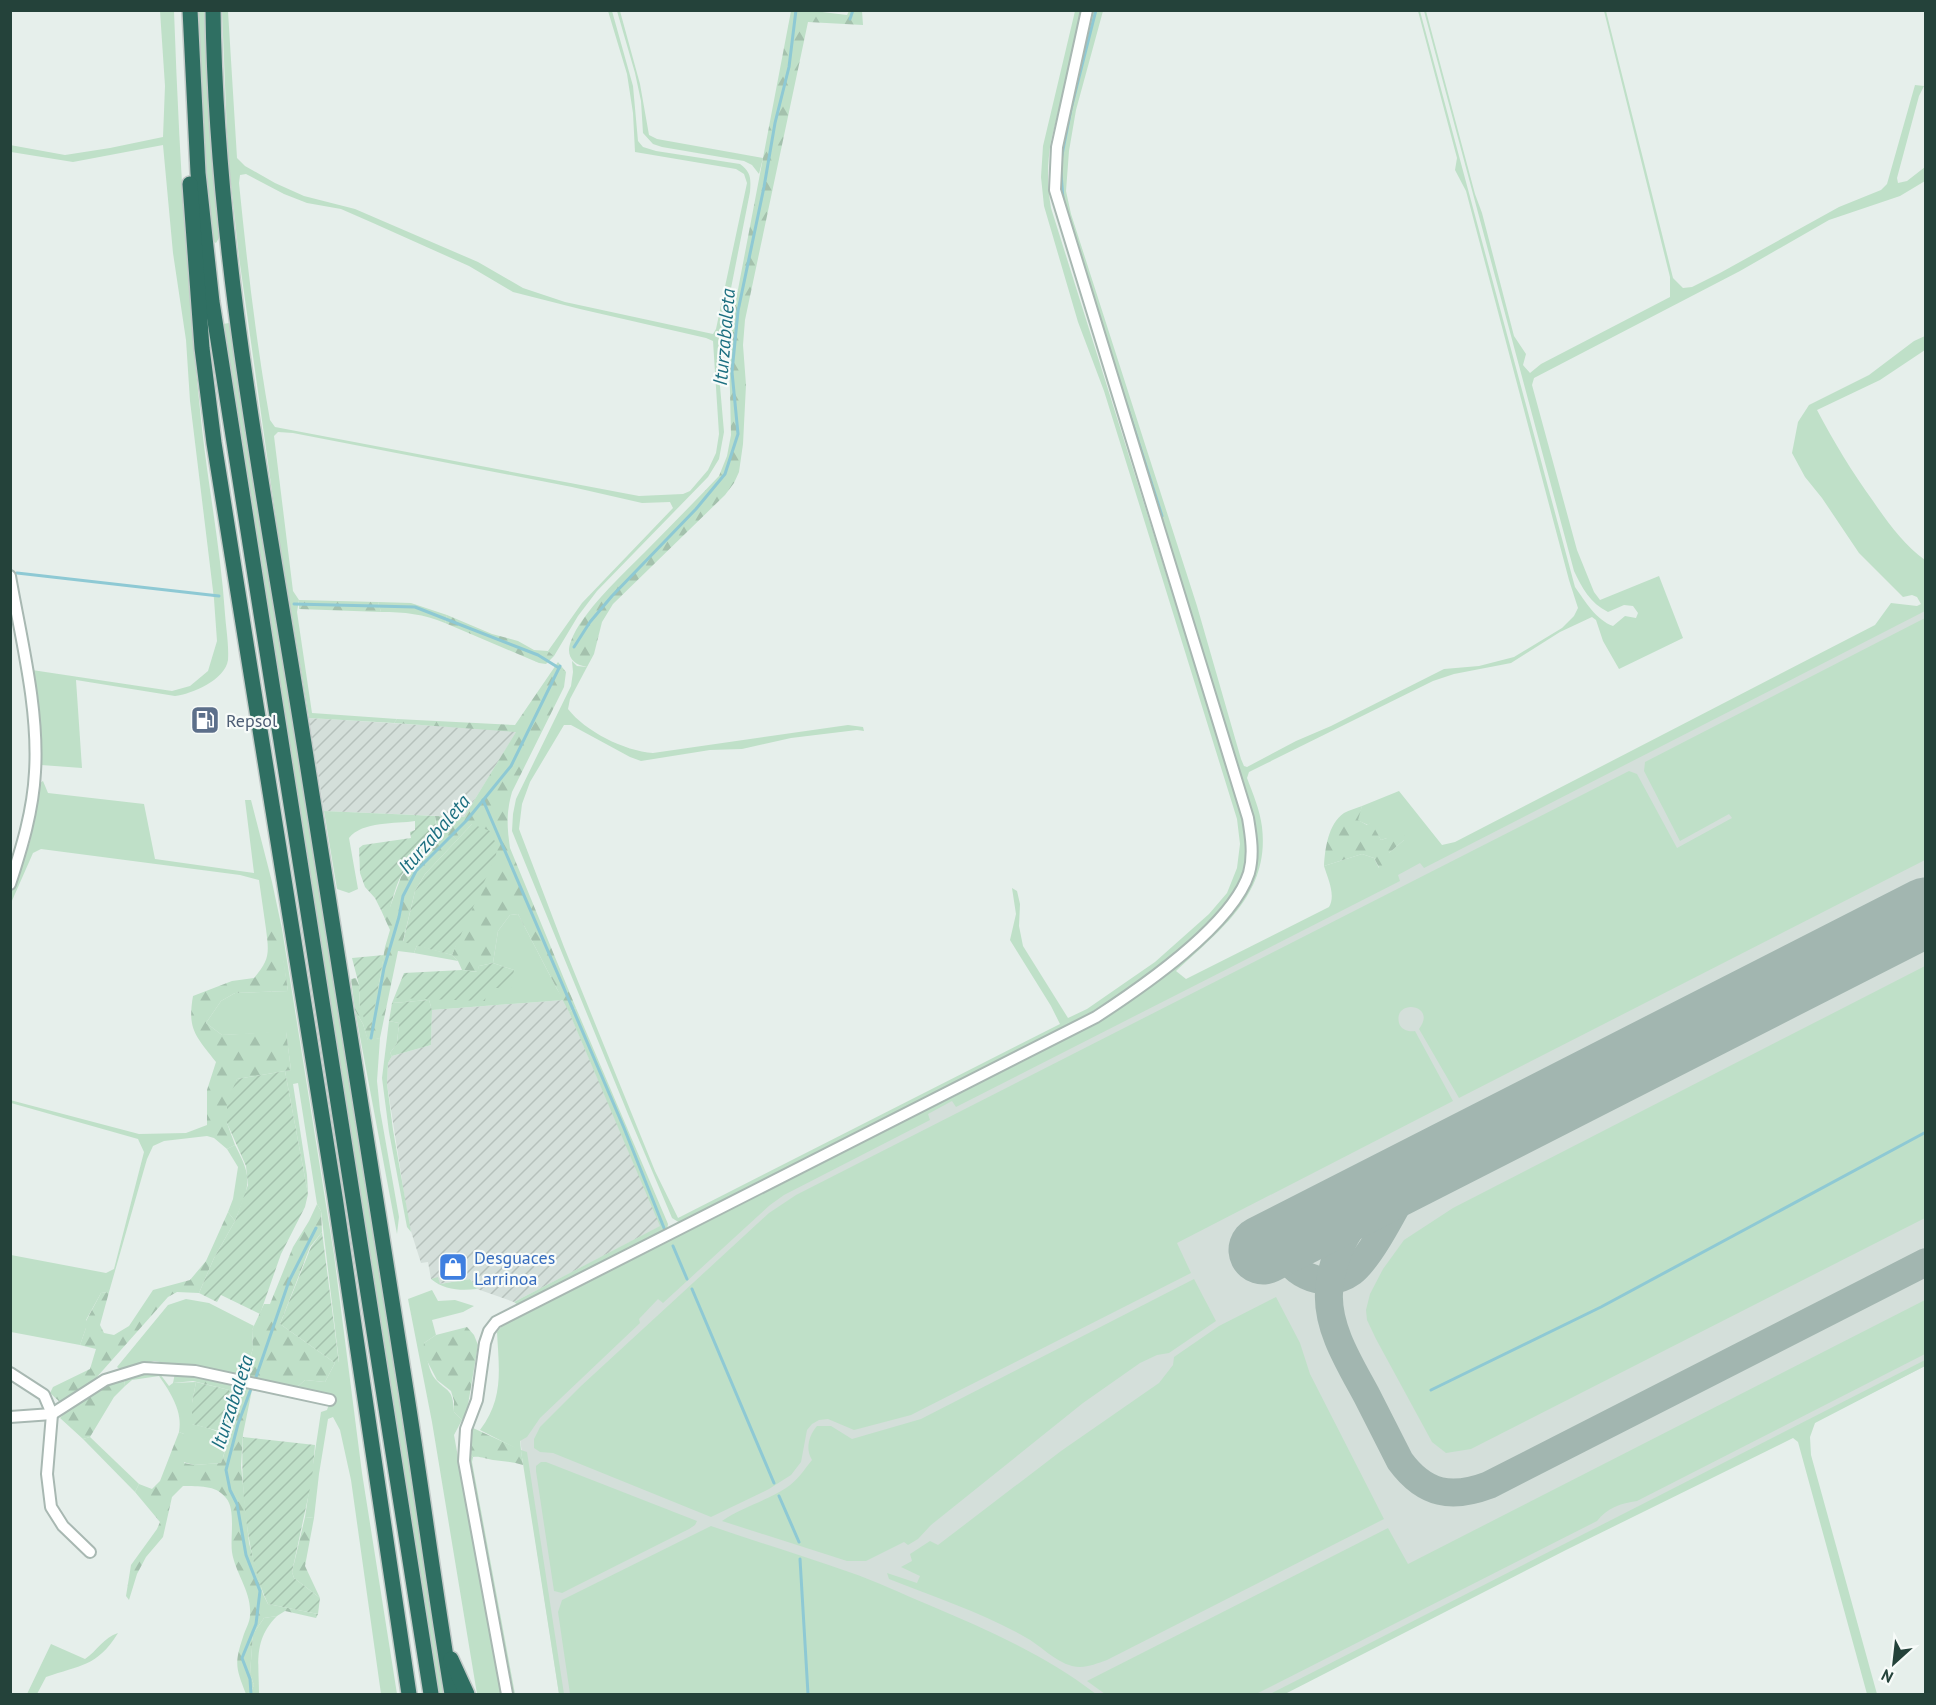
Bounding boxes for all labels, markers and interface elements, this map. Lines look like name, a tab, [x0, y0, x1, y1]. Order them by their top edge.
water label: Iturzabaleta	[707, 287, 741, 387]
fuel station icon: Repsol	[189, 704, 221, 736]
place label: Repsol	[226, 709, 278, 732]
water label: Iturzabaleta	[392, 789, 476, 879]
place label: Desguaces Larrinoa	[474, 1246, 555, 1290]
shop icon: Desguaces Larrinoa	[437, 1251, 469, 1283]
water label: Iturzabaleta	[205, 1351, 259, 1452]
north arrow	[1864, 1633, 1924, 1693]
text: N	[1878, 1665, 1896, 1688]

